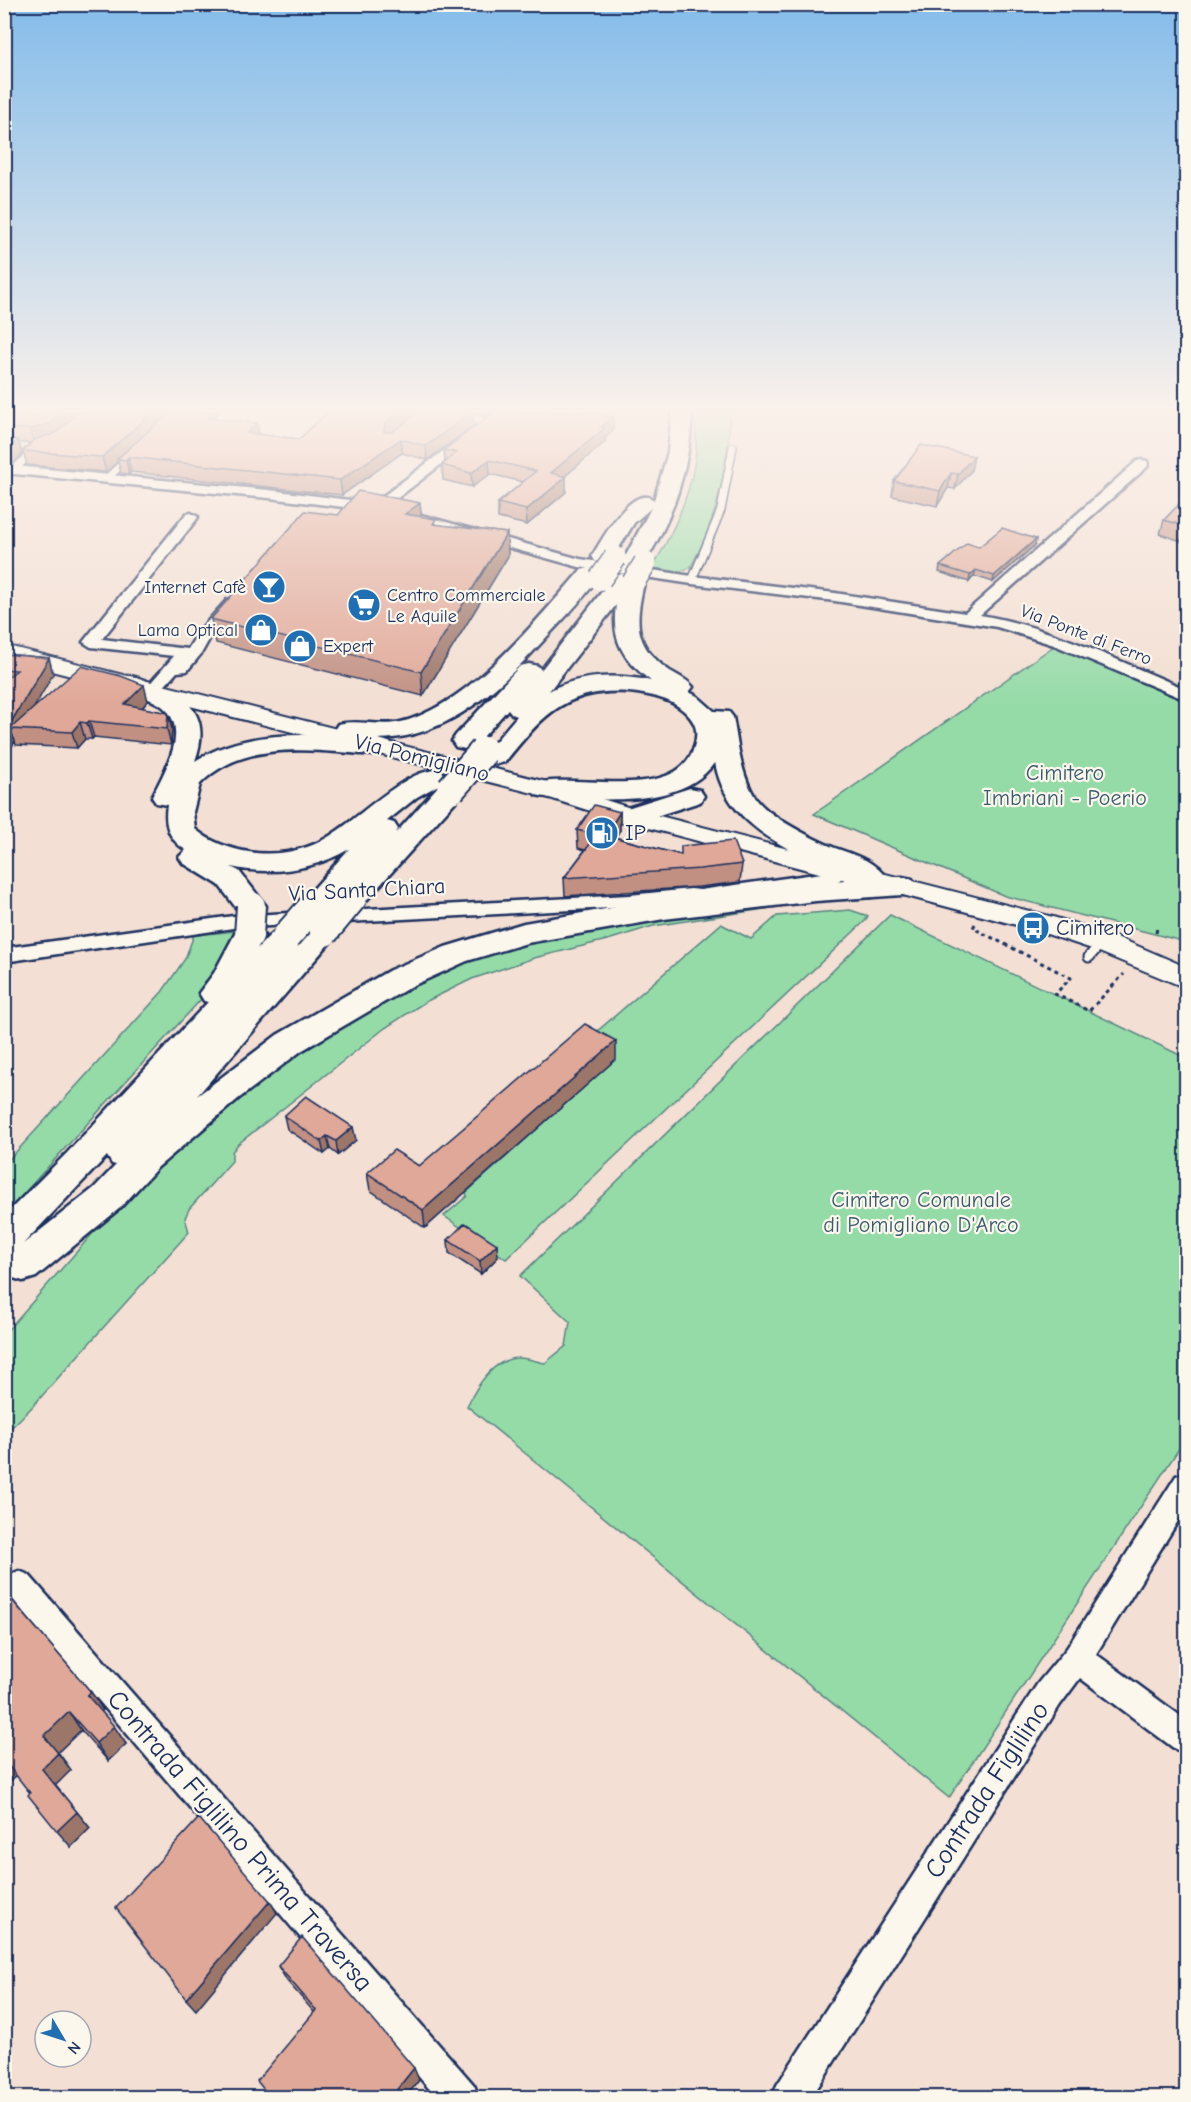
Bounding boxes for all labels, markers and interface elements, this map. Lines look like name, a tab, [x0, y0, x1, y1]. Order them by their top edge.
bar icon: Internet Cafè	[251, 569, 287, 605]
place label: Internet Cafè	[144, 577, 246, 598]
place label: Centro Commerciale Le Aquile	[387, 585, 546, 627]
supermarket icon: Centro Commerciale Le Aquile	[346, 587, 382, 623]
street label: Via Ponte di Ferro	[1017, 600, 1155, 670]
shop icon: Lama Optical	[243, 612, 279, 648]
place label: Lama Optical	[138, 620, 238, 641]
shop icon: Expert	[282, 628, 318, 664]
place label: Expert	[323, 636, 374, 657]
street label: Via Pomigliano	[352, 729, 492, 787]
park label: Cimitero Imbriani - Poerio	[983, 760, 1147, 811]
fuel station icon: IP	[584, 815, 620, 851]
place label: IP	[625, 820, 646, 846]
street label: Via Santa Chiara	[288, 873, 446, 907]
bus stop icon: Cimitero	[1015, 910, 1051, 946]
place label: Cimitero	[1056, 915, 1134, 941]
park label: Cimitero Comunale di Pomigliano D'Arco	[823, 1187, 1019, 1238]
street label: Contrada Figlilino Prima Traversa	[101, 1684, 379, 1998]
street label: Contrada Figlilino	[918, 1696, 1056, 1884]
north arrow	[33, 2009, 93, 2069]
text: N	[64, 2038, 84, 2058]

